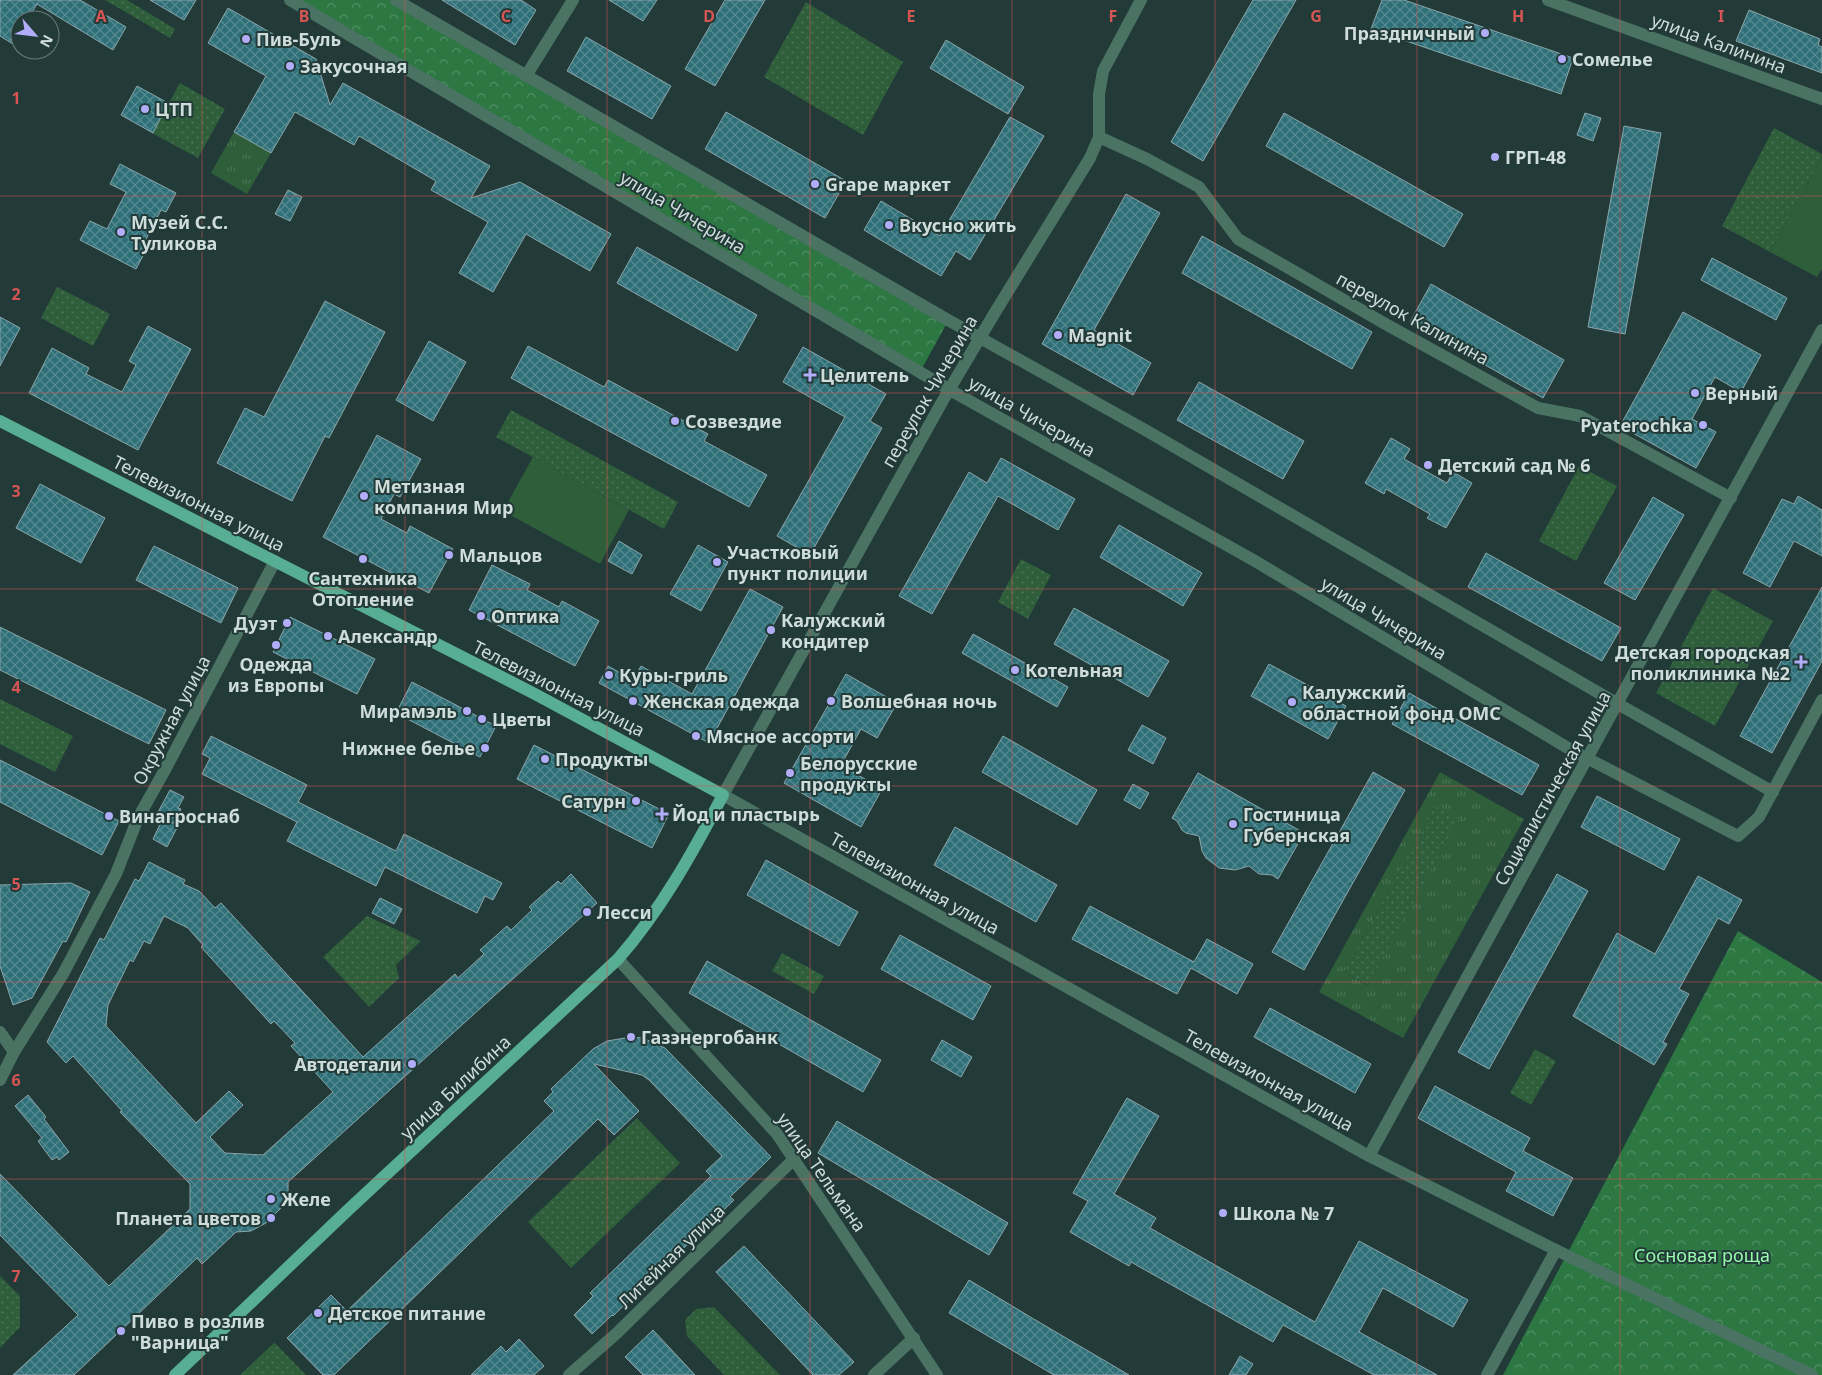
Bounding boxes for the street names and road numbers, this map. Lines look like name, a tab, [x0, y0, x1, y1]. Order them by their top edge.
street label: улица Калинина	[1648, 7, 1790, 79]
street label: улица Чичерина	[616, 165, 750, 259]
street label: переулок Калинина	[1332, 266, 1494, 370]
street label: переулок Чичерина	[876, 311, 982, 471]
street label: улица Чичерина	[964, 370, 1100, 462]
street label: Телевизионная улица	[109, 449, 289, 557]
street label: улица Чичерина	[1317, 571, 1451, 665]
street label: Телевизионная улица	[469, 634, 649, 742]
street label: Окружная улица	[127, 651, 215, 789]
street label: Социалистическая улица	[1488, 686, 1616, 890]
street label: Телевизионная улица	[826, 826, 1004, 940]
street label: Телевизионная улица	[1180, 1023, 1358, 1137]
street label: улица Билибина	[395, 1030, 515, 1144]
street label: улица Тельмана	[772, 1108, 872, 1236]
street label: Литейная улица	[612, 1199, 730, 1313]

